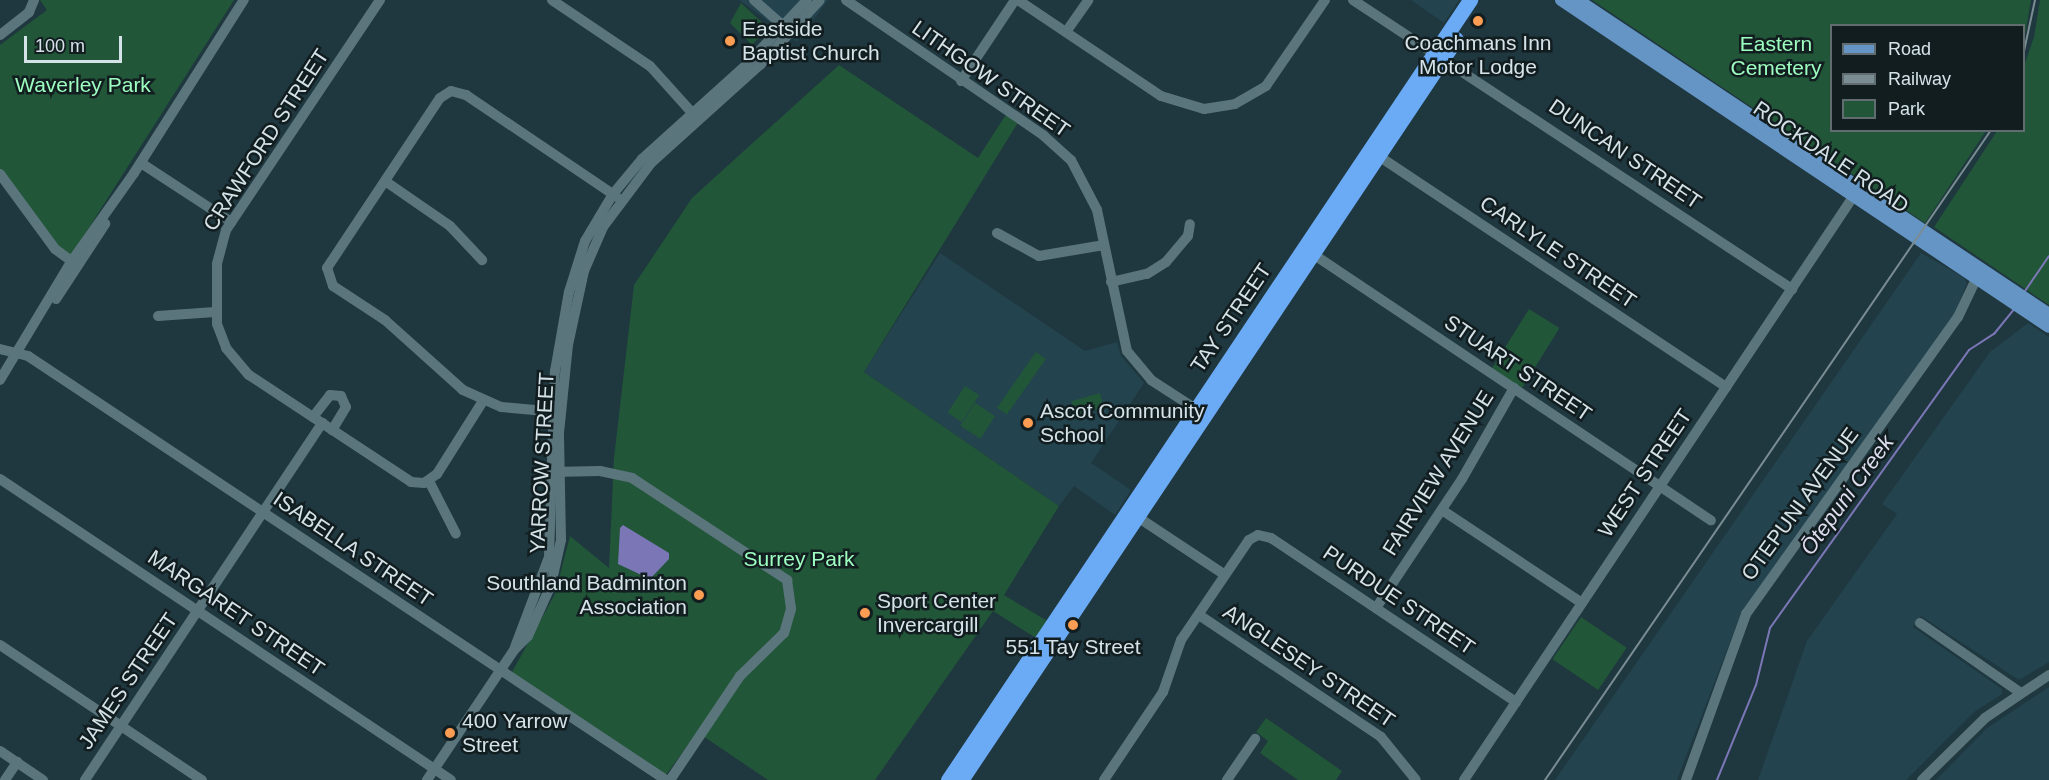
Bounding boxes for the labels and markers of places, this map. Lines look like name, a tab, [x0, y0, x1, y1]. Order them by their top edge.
marker: Coachmans Inn Motor Lodge	[1471, 14, 1485, 28]
place label: Eastside Baptist Church	[742, 16, 880, 66]
place label: Coachmans Inn Motor Lodge	[1404, 30, 1552, 80]
marker: Eastside Baptist Church	[723, 34, 737, 48]
place label: Ascot Community School	[1040, 398, 1205, 448]
marker: Ascot Community School	[1021, 416, 1035, 430]
place label: Southland Badminton Association	[486, 570, 687, 620]
marker: Southland Badminton Association	[692, 588, 706, 602]
place label: Sport Center Invercargill	[877, 588, 996, 638]
marker: Sport Center Invercargill	[858, 606, 872, 620]
marker: 551 Tay Street	[1066, 618, 1080, 632]
place label: 551 Tay Street	[1005, 634, 1141, 660]
place label: 400 Yarrow Street	[462, 708, 568, 758]
marker: 400 Yarrow Street	[443, 726, 457, 740]

